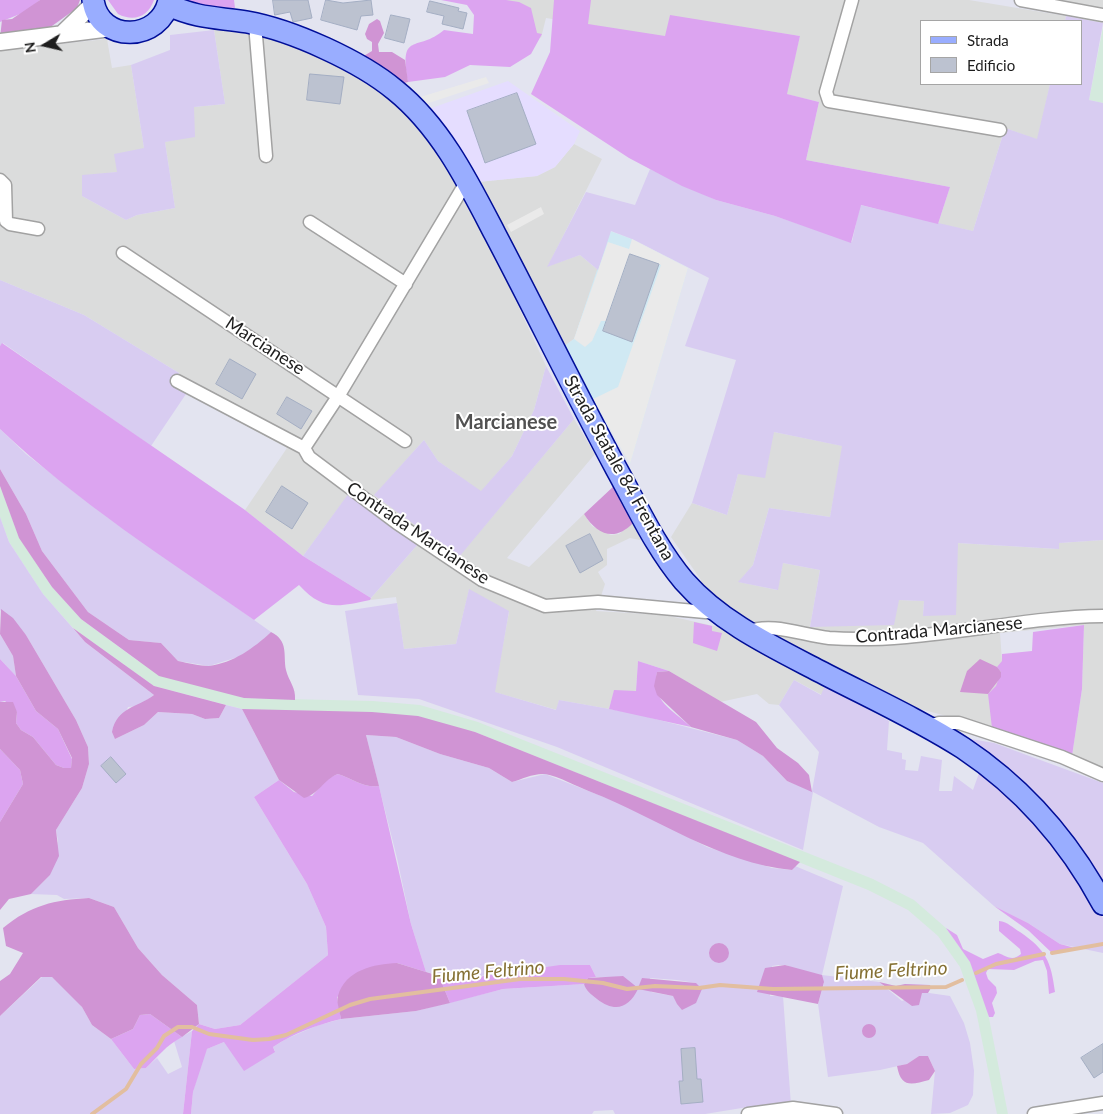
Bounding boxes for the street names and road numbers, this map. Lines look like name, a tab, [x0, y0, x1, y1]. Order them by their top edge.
street label: Marcianese	[221, 312, 309, 380]
street label: Strada Statale 84 Frentana	[559, 372, 679, 564]
street label: Contrada Marcianese	[342, 477, 494, 589]
street label: Contrada Marcianese	[855, 612, 1023, 648]

